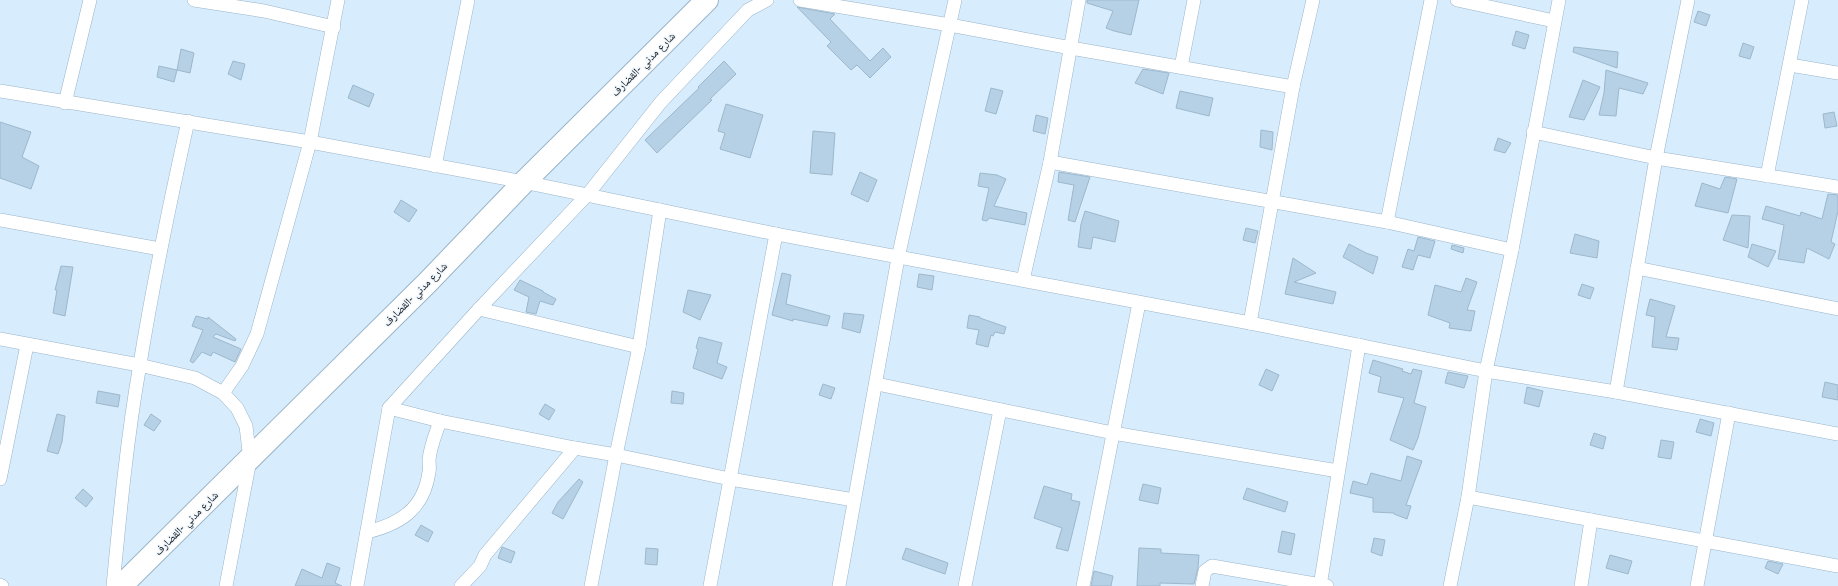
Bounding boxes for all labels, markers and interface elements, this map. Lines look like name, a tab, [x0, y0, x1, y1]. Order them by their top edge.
street label: شارع مدني -القضارف	[607, 28, 679, 100]
street label: شارع مدني -القضارف	[379, 258, 451, 330]
street label: شارع مدني -القضارف	[150, 487, 222, 559]

